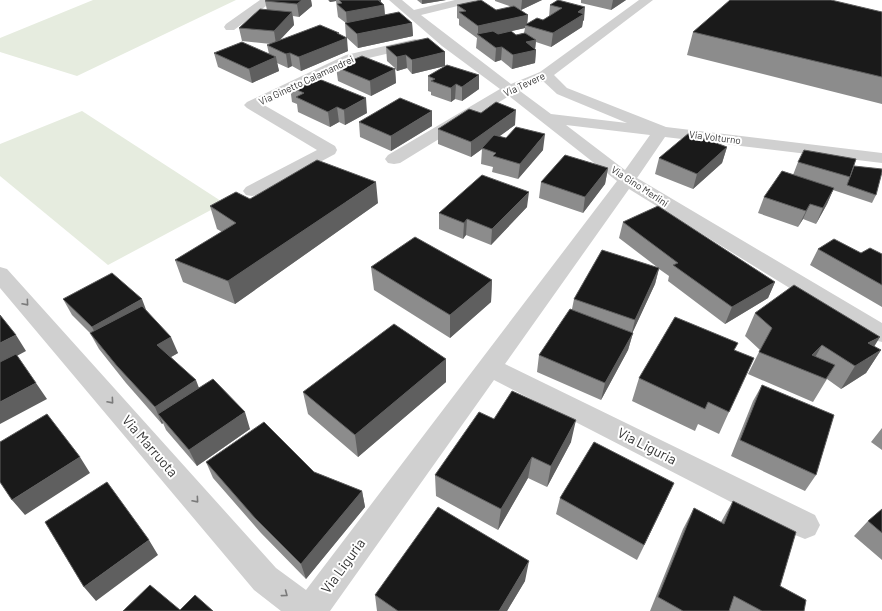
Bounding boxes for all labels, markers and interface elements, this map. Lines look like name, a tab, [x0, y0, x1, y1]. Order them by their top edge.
street label: Via Ginetto Calamandrei	[257, 53, 355, 107]
street label: Via Tevere	[501, 69, 547, 99]
street label: Via Volturno	[688, 128, 742, 146]
street label: Via Gino Merlini	[609, 163, 671, 209]
one-way arrow	[21, 299, 28, 306]
one-way arrow	[106, 397, 113, 404]
street label: Via Marruota	[119, 411, 182, 480]
street label: Via Liguria	[615, 423, 680, 468]
one-way arrow	[191, 495, 198, 502]
street label: Via Liguria	[317, 535, 368, 597]
one-way arrow	[280, 589, 287, 596]

